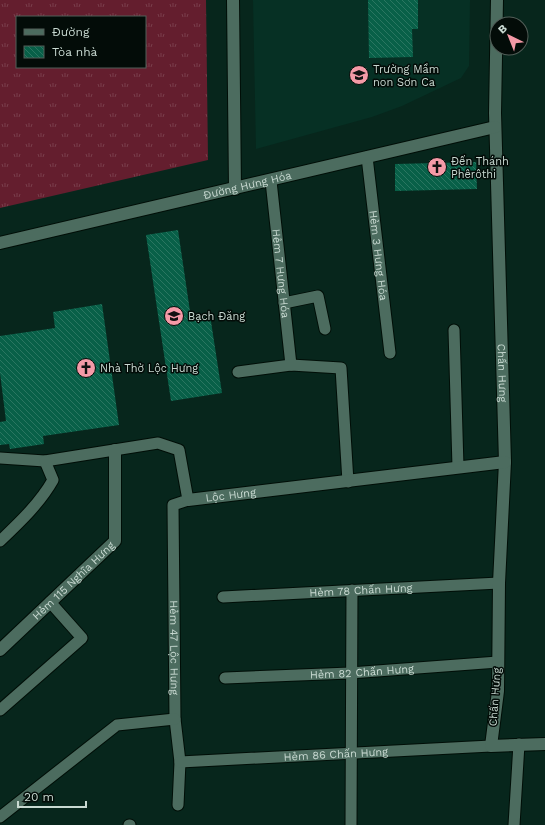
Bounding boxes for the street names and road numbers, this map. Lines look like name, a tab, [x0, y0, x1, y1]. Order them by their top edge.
street label: Đường Hưng Hóa	[202, 168, 293, 202]
street label: Hẻm 3 Hưng Hóa	[367, 209, 390, 301]
street label: Hẻm 7 Hưng Hóa	[270, 228, 292, 319]
street label: Chấn Hưng	[495, 343, 510, 403]
street label: Lộc Hưng	[205, 485, 257, 504]
street label: Hẻm 115 Nghĩa Hưng	[30, 539, 117, 622]
street label: Hẻm 78 Chấn Hưng	[309, 581, 413, 599]
street label: Hẻm 47 Lộc Hưng	[167, 600, 181, 695]
street label: Hẻm 82 Chấn Hưng	[310, 662, 414, 681]
street label: Chấn Hưng	[486, 667, 504, 727]
street label: Hẻm 86 Chấn Hưng	[283, 745, 388, 763]

